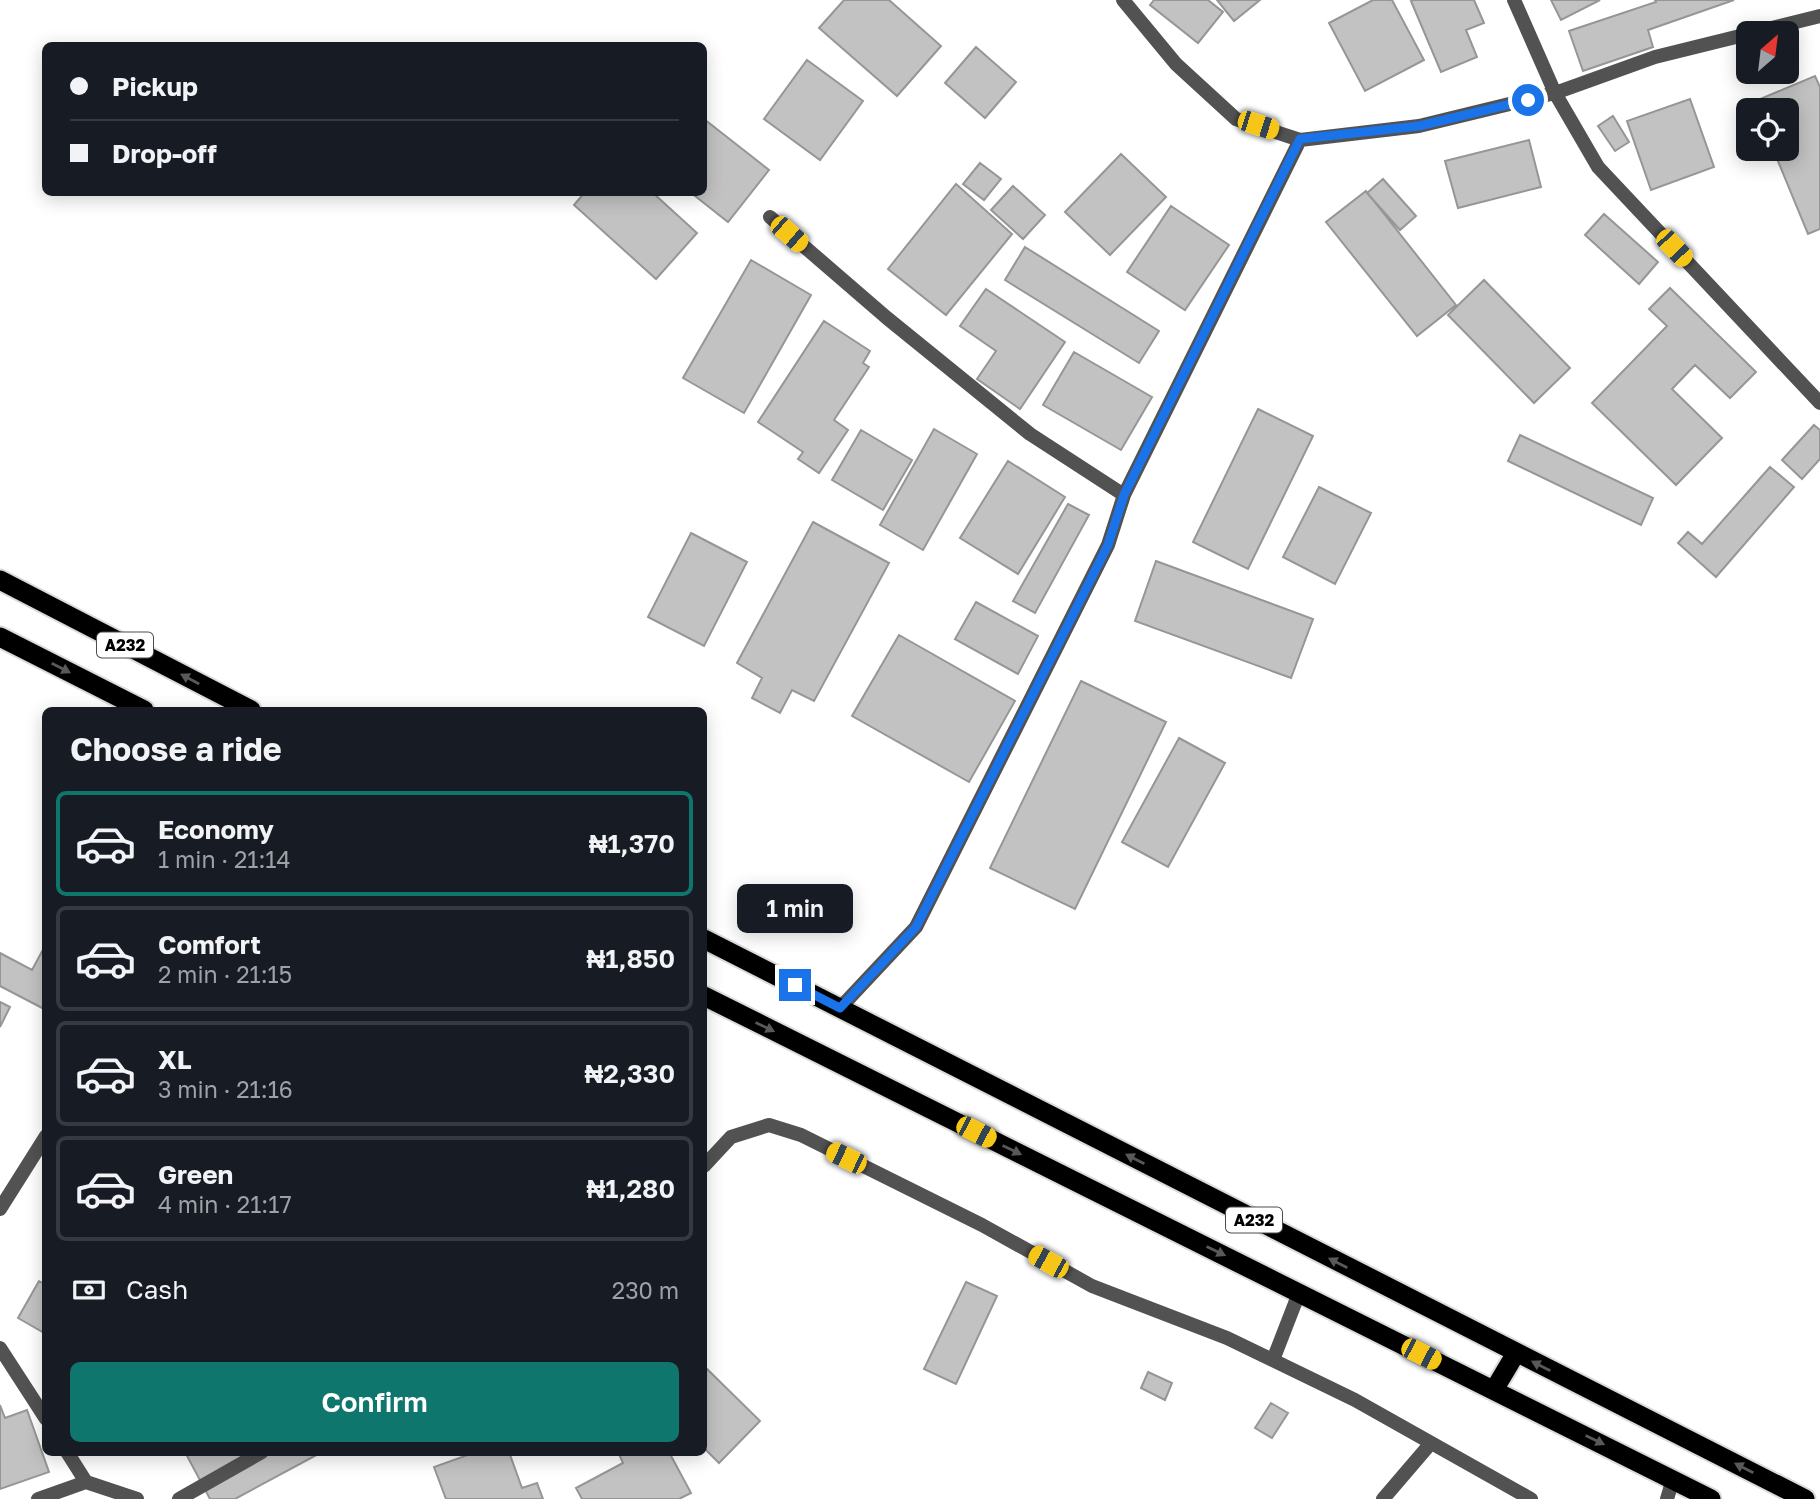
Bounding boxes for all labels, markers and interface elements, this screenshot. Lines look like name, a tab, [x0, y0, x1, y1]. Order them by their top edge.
north arrow	[1736, 21, 1799, 84]
map controls	[1736, 21, 1799, 161]
text: Pickup	[112, 71, 198, 102]
route start	[1512, 84, 1544, 116]
button: locate	[1736, 98, 1799, 161]
car	[1235, 109, 1282, 141]
text: Drop-off	[112, 138, 217, 169]
car	[767, 212, 812, 256]
car	[1652, 225, 1697, 271]
road number: A232	[97, 632, 153, 658]
one-way arrow	[51, 662, 71, 673]
one-way arrow	[180, 673, 200, 685]
text: Choose a ride	[70, 730, 282, 768]
icon: car	[74, 812, 137, 875]
text: Economy	[158, 814, 274, 845]
text: ₦1,370	[589, 828, 675, 859]
text: 1 min · 21:14	[158, 845, 291, 873]
callout: 1 min	[737, 884, 853, 932]
text: 1 min	[766, 894, 824, 922]
icon: car	[74, 927, 137, 990]
text: Comfort	[158, 929, 261, 960]
text: ₦1,850	[587, 943, 675, 974]
text: 2 min · 21:15	[158, 960, 292, 988]
route end	[779, 969, 811, 1001]
one-way arrow	[755, 1021, 775, 1032]
icon: car	[74, 1042, 137, 1105]
text: XL	[158, 1044, 192, 1075]
text: ₦2,330	[585, 1058, 675, 1089]
text: 3 min · 21:16	[158, 1075, 293, 1103]
car	[953, 1113, 1000, 1151]
car	[823, 1139, 870, 1177]
one-way arrow	[1002, 1144, 1022, 1155]
one-way arrow	[1125, 1154, 1145, 1165]
icon: car	[74, 1157, 137, 1220]
text: Green	[158, 1159, 233, 1190]
text: ₦1,280	[587, 1173, 675, 1204]
text: 4 min · 21:17	[158, 1190, 292, 1218]
road number: A232	[1226, 1208, 1282, 1232]
car	[1025, 1243, 1072, 1281]
one-way arrow	[1206, 1246, 1226, 1257]
one-way arrow	[1328, 1257, 1348, 1268]
icon: cash	[70, 1271, 108, 1309]
text: Cash	[126, 1274, 188, 1305]
text: 230 m	[612, 1276, 679, 1304]
car	[1398, 1335, 1445, 1373]
one-way arrow	[1531, 1360, 1551, 1371]
button: Confirm	[70, 1362, 679, 1442]
one-way arrow	[1585, 1435, 1605, 1446]
one-way arrow	[1734, 1463, 1754, 1474]

